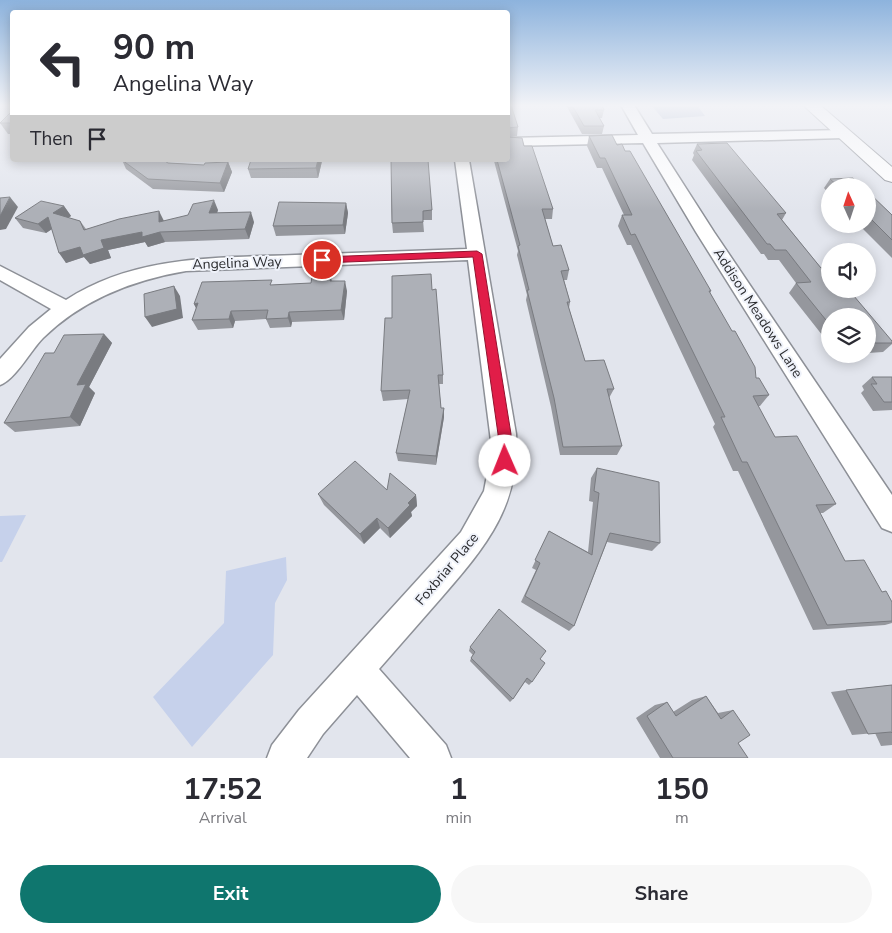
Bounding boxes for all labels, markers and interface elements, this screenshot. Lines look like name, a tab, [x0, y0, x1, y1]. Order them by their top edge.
text: 90 m	[113, 24, 195, 71]
icon: left	[30, 30, 95, 95]
text: Angelina Way	[113, 69, 253, 99]
icon: arrive	[83, 125, 111, 153]
text: Then	[30, 126, 73, 152]
north arrow	[821, 178, 876, 232]
map controls	[821, 178, 876, 363]
pin	[301, 239, 343, 281]
button: sound	[821, 243, 876, 298]
street label: Addison Meadows Lane	[709, 245, 807, 381]
icon: arrive	[308, 246, 336, 274]
street label: Angelina Way	[192, 252, 283, 274]
button: layers	[821, 308, 876, 363]
position arrow	[478, 434, 530, 486]
street label: Foxbriar Place	[411, 529, 483, 609]
text: 17:52	[183, 769, 262, 810]
text: 1	[450, 769, 468, 810]
text: 150	[655, 769, 709, 810]
text: Arrival	[199, 807, 247, 829]
text: min	[445, 807, 472, 829]
text: m	[675, 807, 689, 829]
button: Exit	[20, 865, 441, 923]
button: Share	[451, 865, 872, 923]

